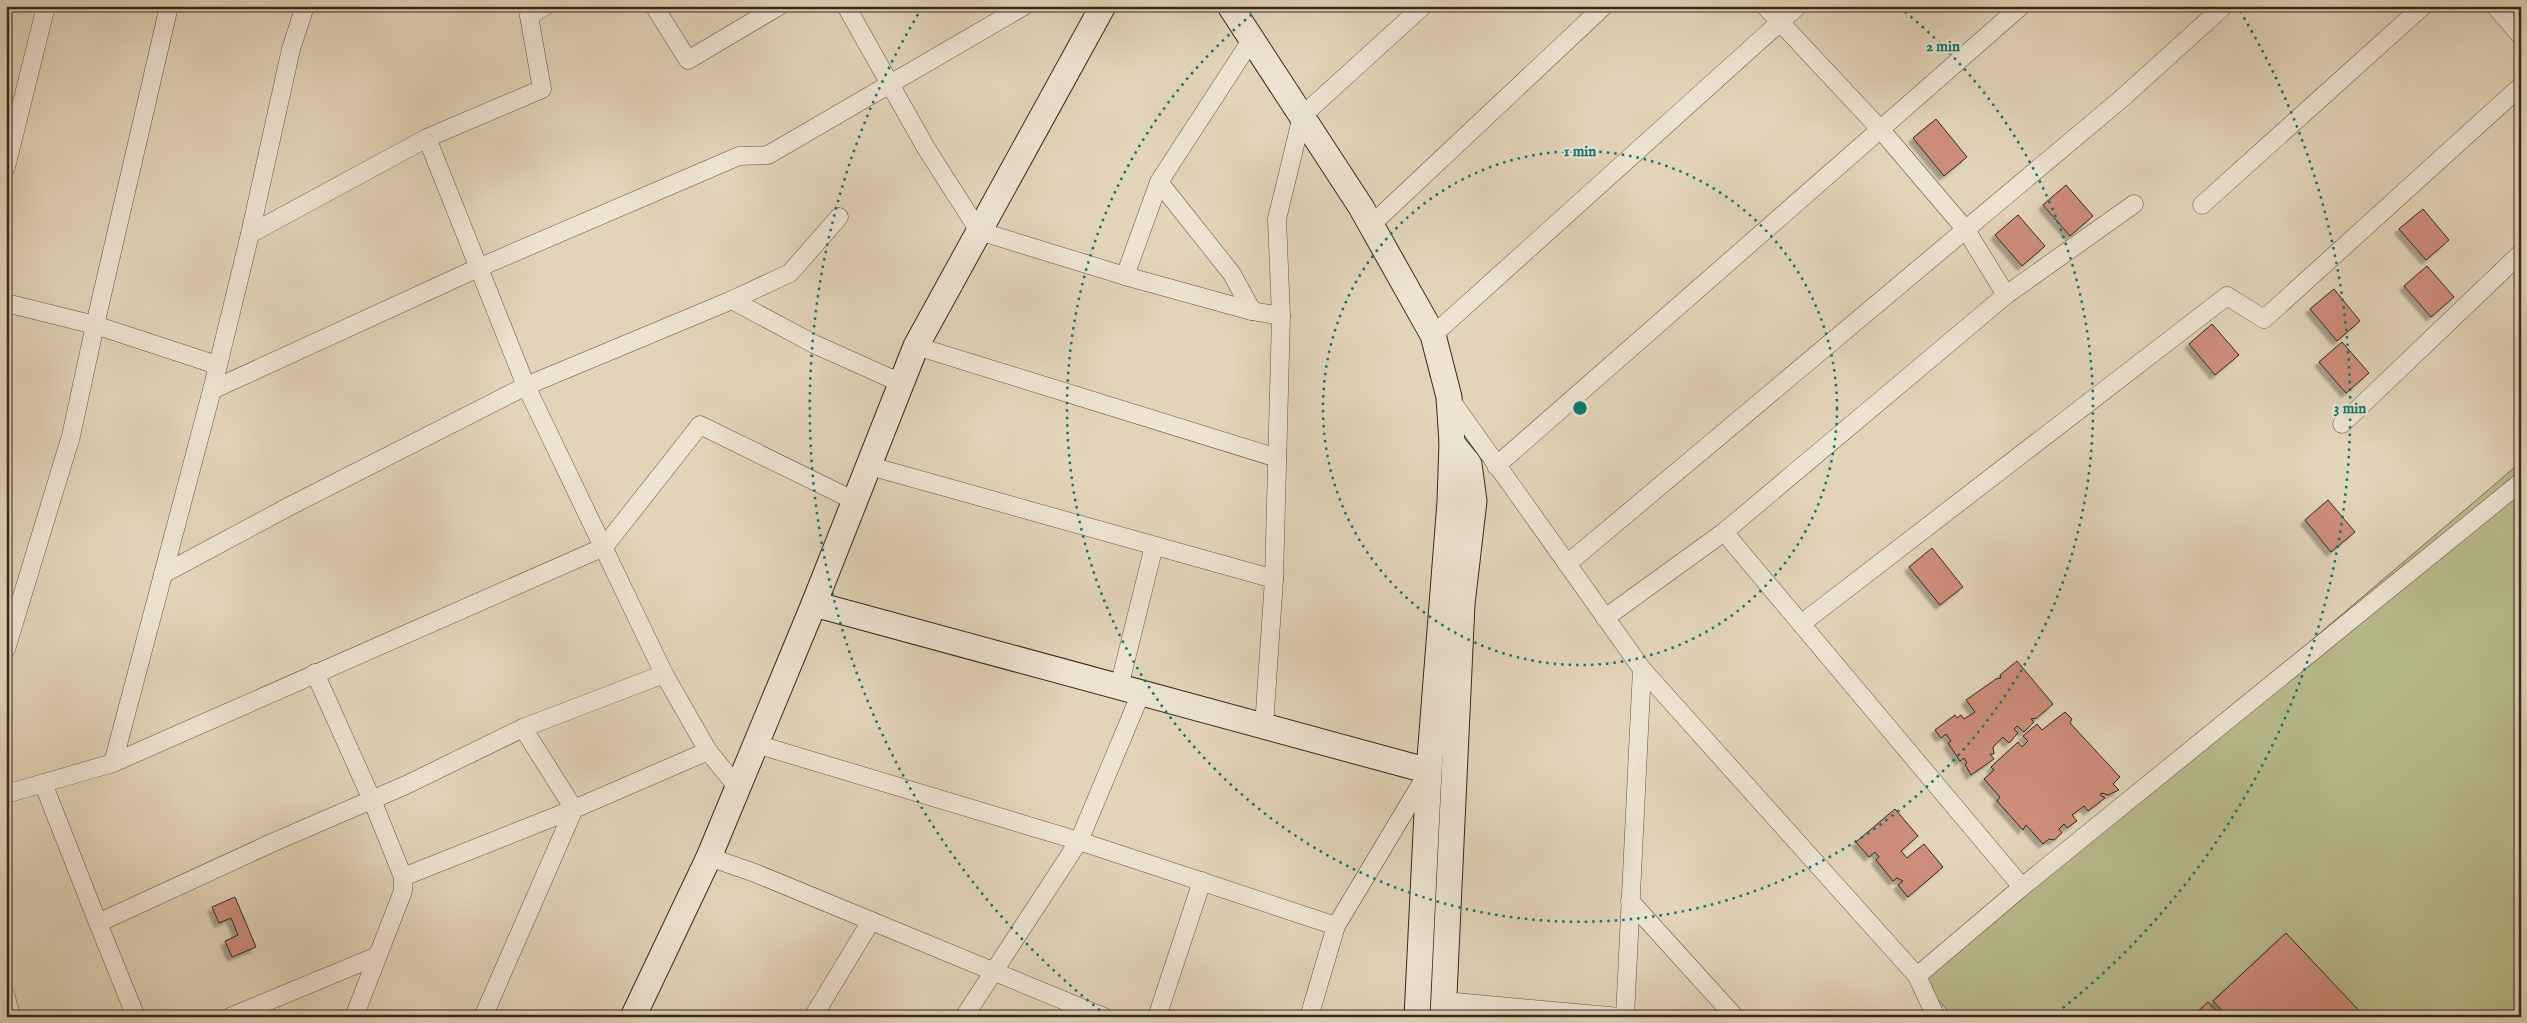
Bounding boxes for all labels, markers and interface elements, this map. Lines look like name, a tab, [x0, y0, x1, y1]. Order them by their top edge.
text: 2 min	[1926, 37, 1960, 56]
text: 1 min	[1564, 142, 1596, 161]
centre of rings	[1571, 399, 1589, 417]
text: 3 min	[2334, 399, 2366, 418]

